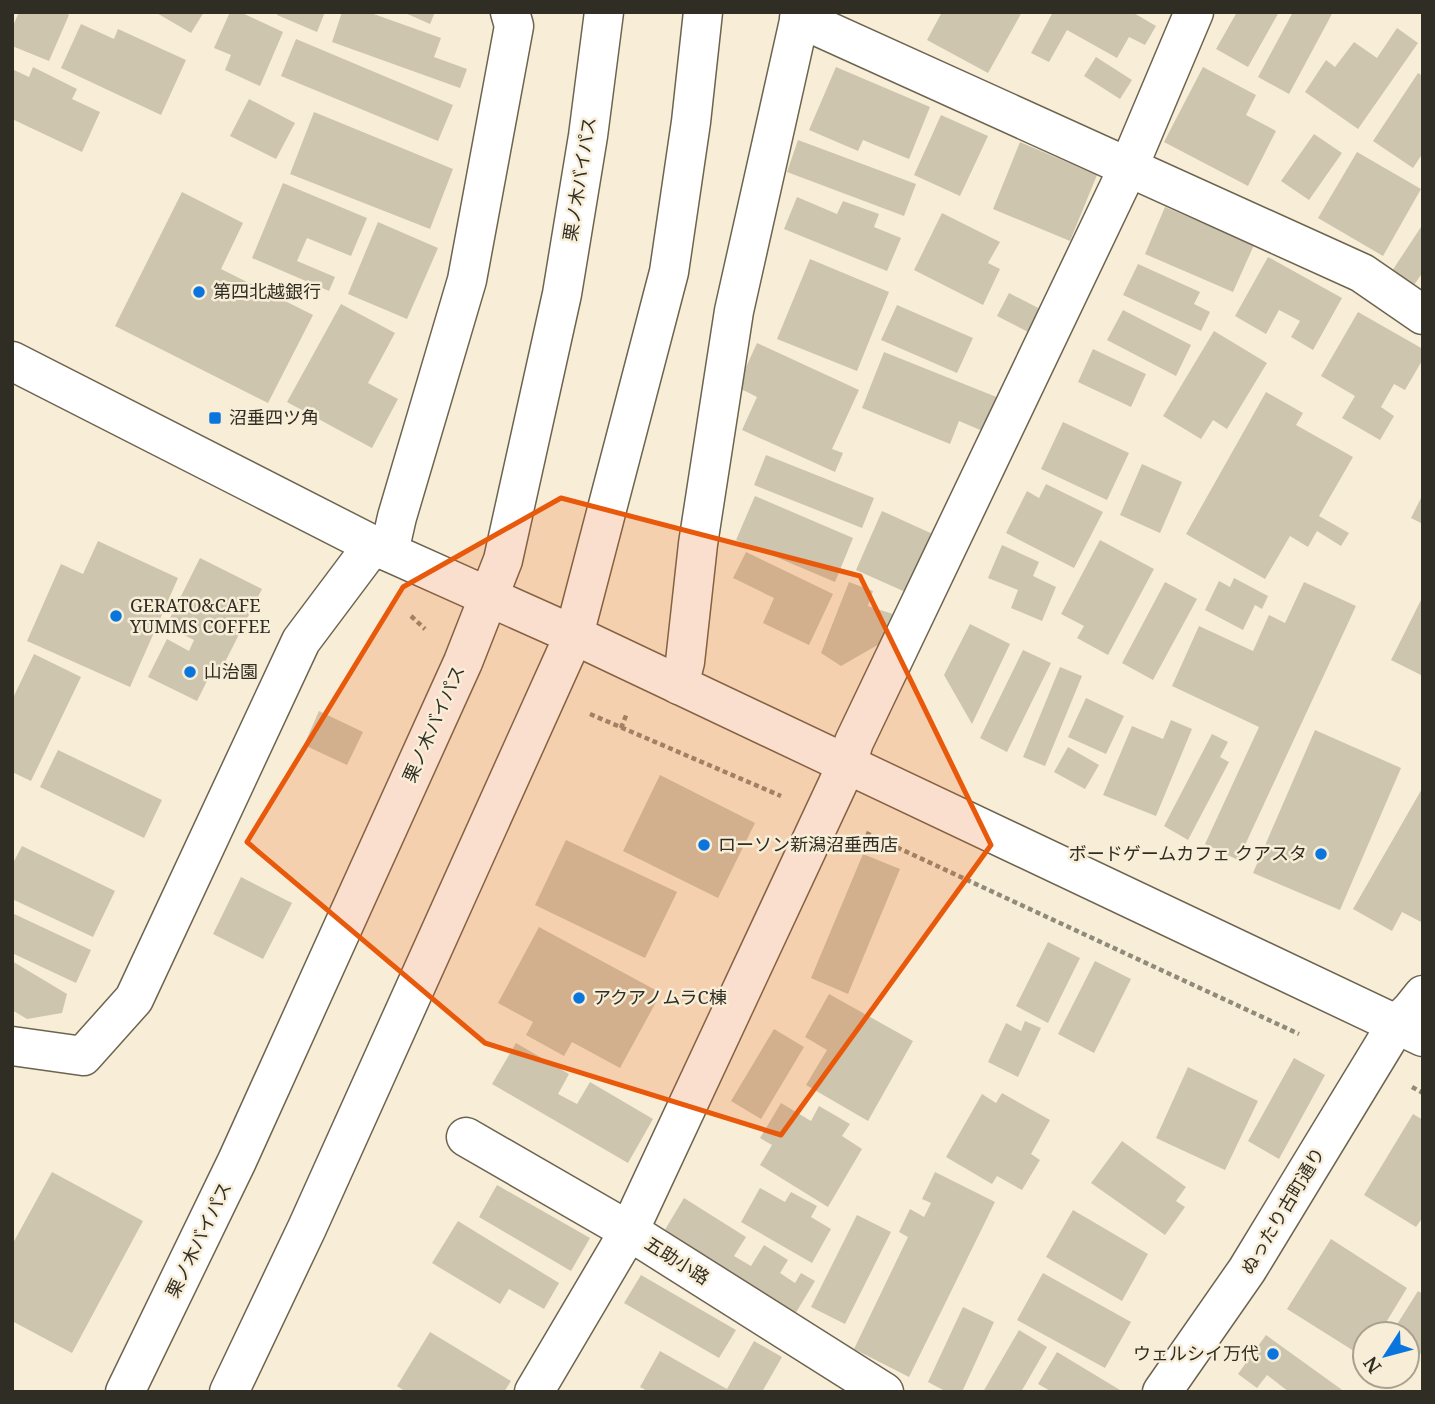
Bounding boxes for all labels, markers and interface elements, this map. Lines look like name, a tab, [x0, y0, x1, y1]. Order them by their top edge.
street label: 栗ノ木バイパス	[557, 115, 601, 243]
place label: 第四北越銀行	[213, 279, 321, 303]
marker: 第四北越銀行	[191, 284, 207, 300]
place label: 沼垂四ツ角	[229, 405, 319, 429]
marker: 沼垂四ツ角	[207, 410, 223, 426]
place label: GERATO&CAFE YUMMS COFFEE	[129, 593, 270, 638]
marker: GERATO&CAFE YUMMS COFFEE	[108, 608, 124, 624]
place label: 山治園	[204, 659, 258, 683]
street label: 栗ノ木バイパス	[397, 661, 470, 786]
marker: 山治園	[182, 664, 198, 680]
place label: ローソン新潟沼垂西店	[718, 832, 898, 856]
marker: ローソン新潟沼垂西店	[696, 837, 712, 853]
place label: ボードゲームカフェ クアスタ	[1069, 841, 1307, 865]
marker: ボードゲームカフェ クアスタ	[1313, 846, 1329, 862]
place label: アクアノムラC棟	[593, 985, 727, 1009]
marker: アクアノムラC棟	[571, 990, 587, 1006]
street label: ぬったり古町通り	[1235, 1143, 1330, 1278]
street label: 栗ノ木バイパス	[160, 1178, 236, 1301]
street label: 五助小路	[641, 1231, 714, 1289]
north arrow	[1351, 1320, 1421, 1390]
place label: ウェルシイ万代	[1133, 1341, 1259, 1365]
marker: ウェルシイ万代	[1265, 1346, 1281, 1362]
text: N	[1357, 1351, 1387, 1379]

